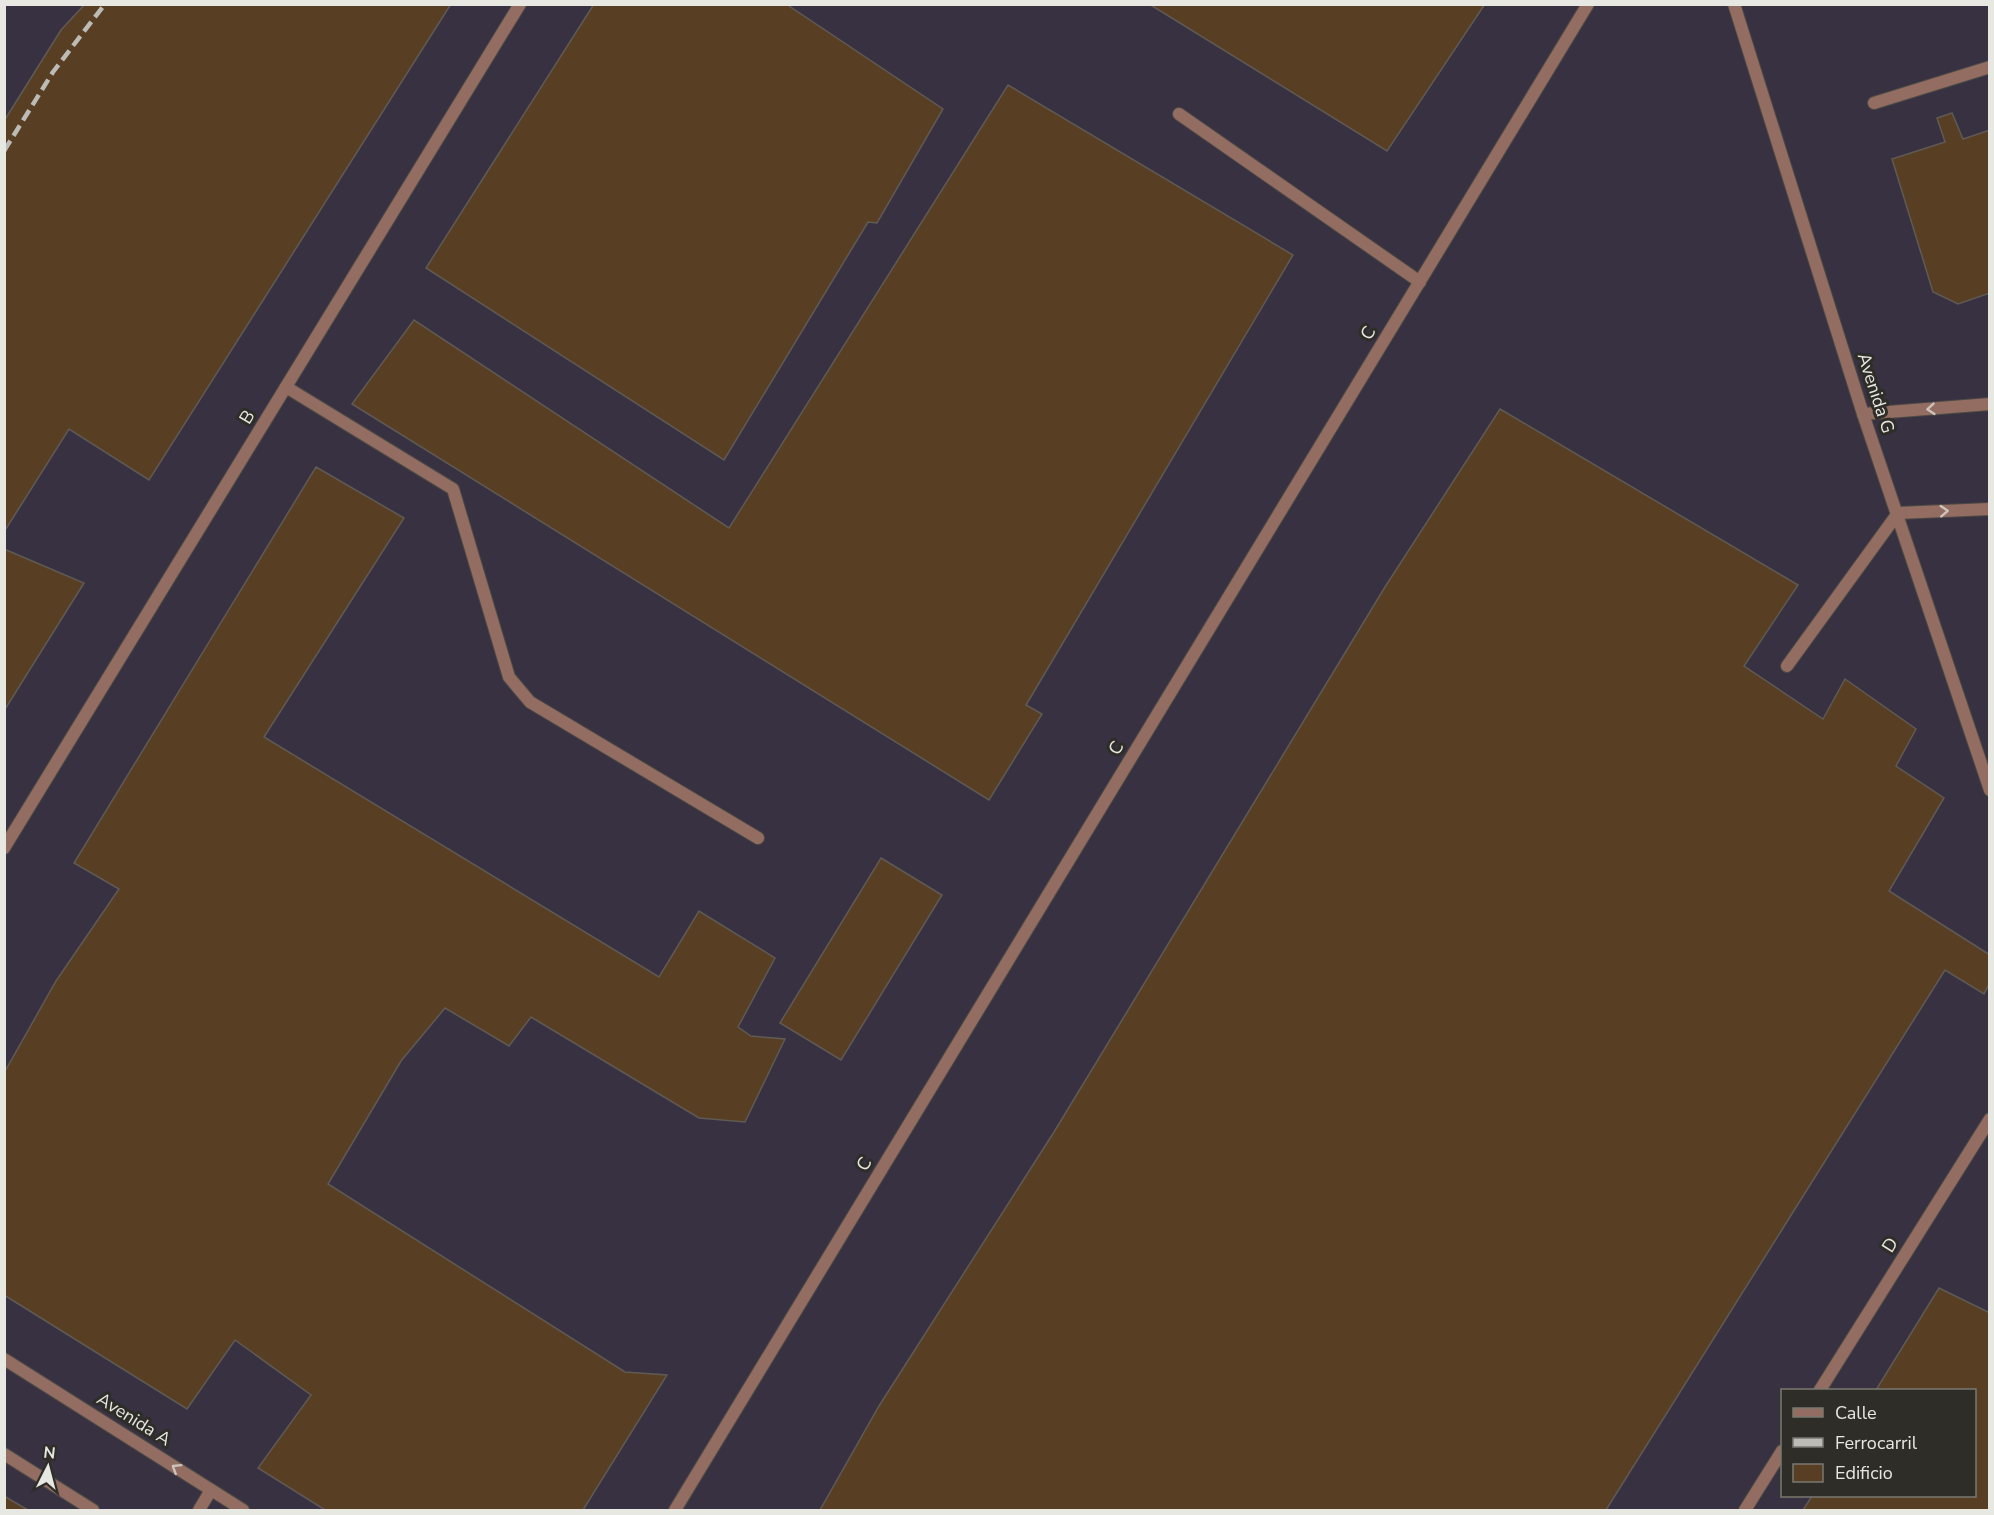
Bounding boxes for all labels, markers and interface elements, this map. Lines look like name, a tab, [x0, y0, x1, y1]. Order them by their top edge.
street label: C	[1355, 322, 1381, 344]
street label: Avenida G	[1852, 350, 1900, 436]
one-way arrow	[1927, 402, 1936, 415]
street label: B	[234, 406, 260, 428]
one-way arrow	[1939, 504, 1948, 517]
street label: C	[1103, 737, 1129, 759]
street label: C	[851, 1153, 877, 1175]
street label: D	[1876, 1233, 1904, 1257]
street label: Avenida A	[92, 1387, 176, 1451]
legend	[1781, 1389, 1976, 1497]
text: Calle	[1835, 1401, 1877, 1425]
text: Ferrocarril	[1835, 1431, 1918, 1455]
north arrow	[18, 1437, 78, 1497]
text: N	[42, 1442, 57, 1465]
text: Edificio	[1835, 1461, 1893, 1485]
one-way arrow	[172, 1464, 183, 1475]

